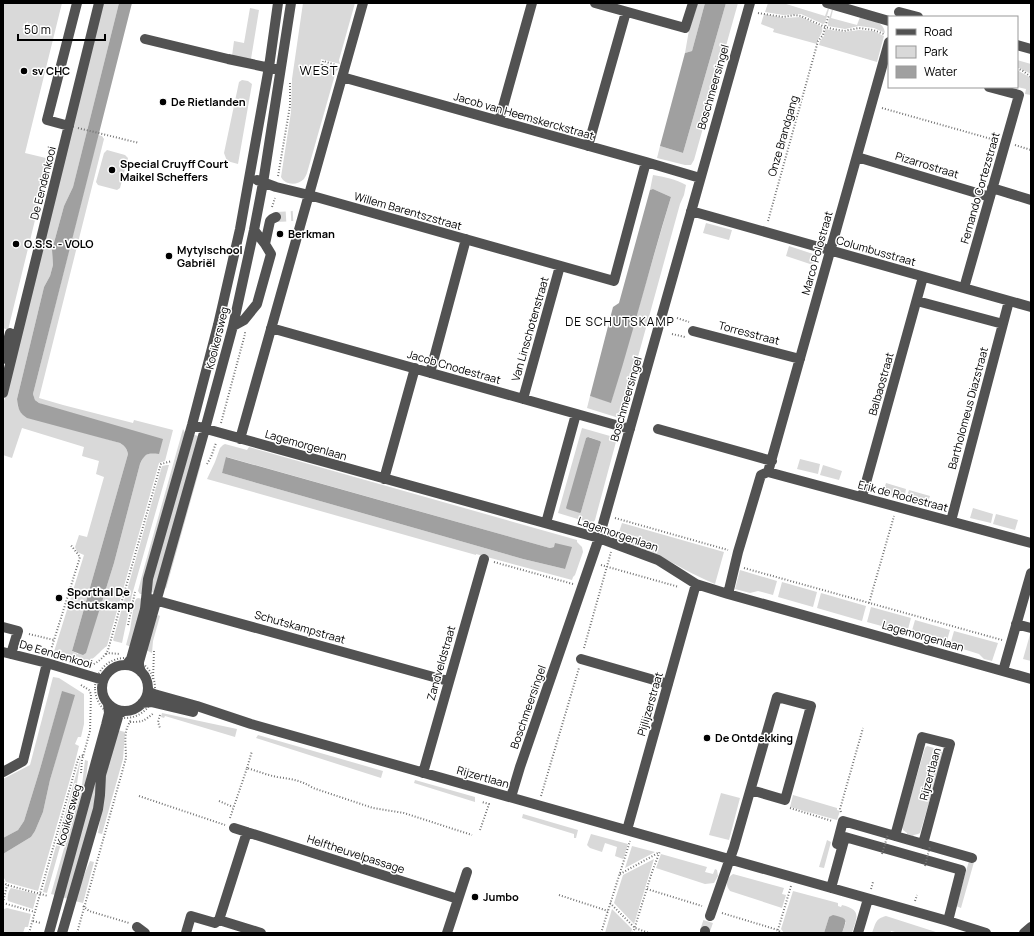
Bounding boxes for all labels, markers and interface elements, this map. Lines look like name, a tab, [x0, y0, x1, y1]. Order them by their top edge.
scale bar	[18, 16, 105, 42]
legend	[888, 16, 1018, 88]
text: 50 m	[24, 21, 51, 38]
text: Road	[924, 23, 952, 40]
street label: Boschmeersingel	[693, 43, 732, 131]
text: Park	[924, 43, 949, 60]
district label: WEST	[300, 61, 339, 79]
place label: sv CHC	[32, 63, 70, 78]
text: Water	[924, 63, 958, 80]
marker: sv CHC	[19, 66, 29, 76]
street label: Jacob van Heemskerckstraat	[452, 88, 596, 143]
place label: De Rietlanden	[171, 94, 246, 109]
street label: Onze Brandgang	[764, 94, 801, 178]
marker: De Rietlanden	[158, 97, 168, 107]
street label: Fernando Cortezstraat	[956, 130, 1003, 245]
street label: De Eendenkooi	[26, 145, 59, 221]
street label: Pizarrostraat	[894, 148, 961, 181]
place label: Special Cruyff Court Maikel Scheffers	[120, 156, 229, 184]
marker: Special Cruyff Court Maikel Scheffers	[107, 165, 117, 175]
street label: Willem Barentszstraat	[352, 188, 464, 233]
street label: Marco Polostraat	[797, 209, 836, 297]
place label: Berkman	[288, 226, 335, 241]
marker: Berkman	[275, 229, 285, 239]
street label: Columbusstraat	[835, 232, 918, 269]
place label: O.S.S. - VOLO	[24, 236, 94, 251]
marker: O.S.S. - VOLO	[11, 239, 21, 249]
place label: Mytylschool Gabriël	[177, 242, 243, 270]
marker: Mytylschool Gabriël	[164, 251, 174, 261]
street label: Van Linschotenstraat	[507, 275, 552, 383]
street label: Kooikersweg	[202, 305, 232, 371]
district label: DE SCHUTSKAMP	[565, 313, 675, 330]
street label: Torresstraat	[717, 317, 781, 348]
street label: Bartholomeus Diazstraat	[944, 345, 991, 471]
street label: Jacob Cnodestraat	[406, 346, 503, 387]
street label: Balbaostraat	[864, 351, 897, 417]
street label: Boschmeersingel	[606, 355, 645, 443]
street label: Lagemorgenlaan	[263, 426, 349, 463]
street label: Erik de Rodestraat	[856, 476, 950, 515]
street label: Lagemorgenlaan	[576, 513, 661, 554]
place label: Sporthal De Schutskamp	[67, 584, 134, 612]
marker: Sporthal De Schutskamp	[54, 593, 64, 603]
street label: Schutskampstraat	[253, 606, 347, 647]
street label: Lagemorgenlaan	[880, 617, 966, 654]
street label: Zandveldstraat	[423, 624, 458, 702]
street label: De Eendenkooi	[18, 636, 94, 671]
street label: Boschmeersingel	[506, 663, 549, 751]
street label: Pijlijzerstraat	[633, 670, 666, 738]
place label: De Ontdekking	[715, 730, 793, 745]
marker: De Ontdekking	[702, 733, 712, 743]
street label: Rijzertlaan	[915, 746, 944, 802]
street label: Rijzertlaan	[455, 762, 511, 791]
street label: Kooikersweg	[53, 782, 85, 848]
street label: Helftheuvelpassage	[305, 831, 407, 877]
place label: Jumbo	[483, 889, 519, 904]
marker: Jumbo	[470, 892, 480, 902]

